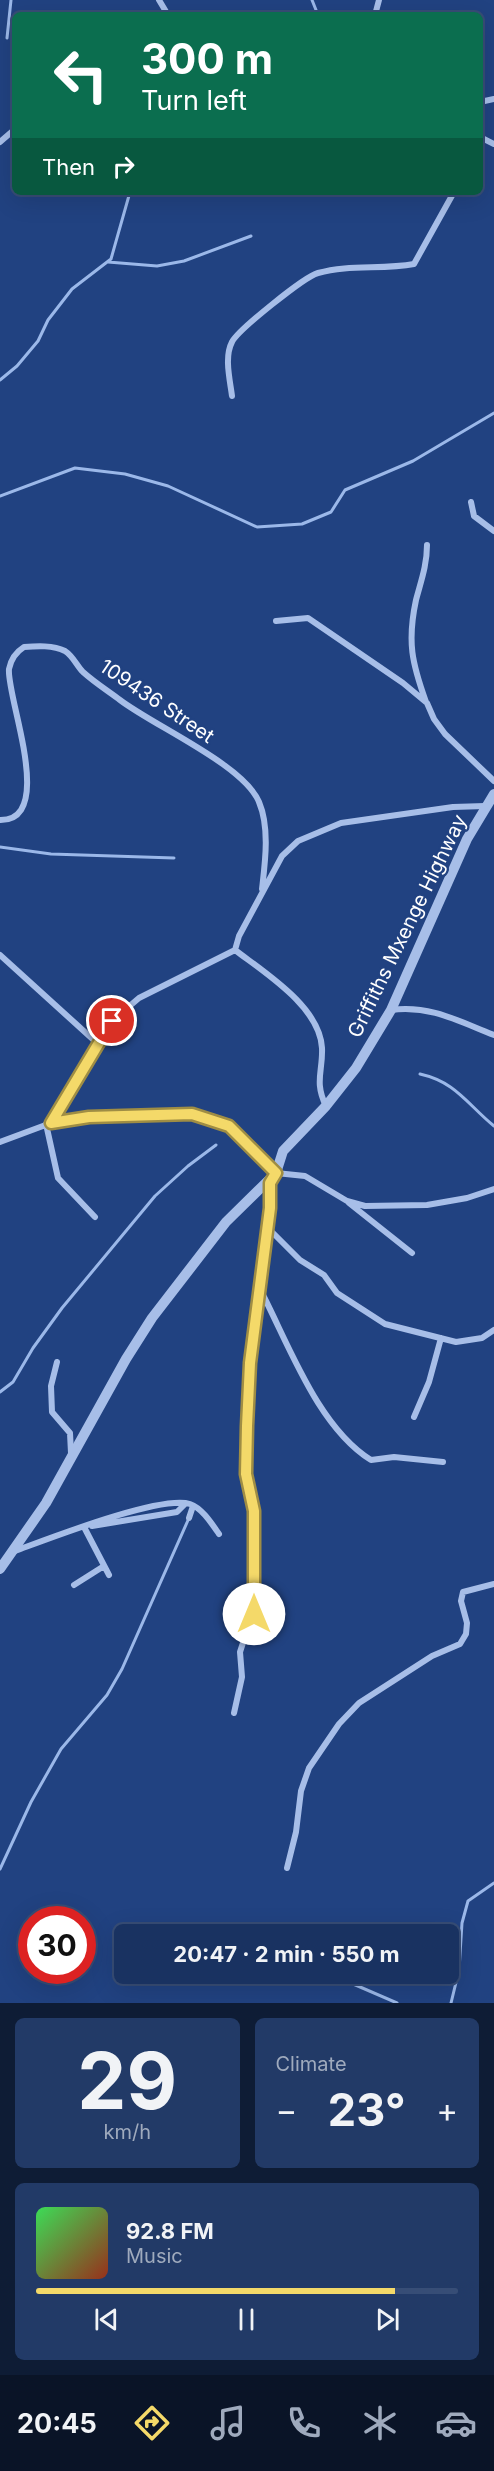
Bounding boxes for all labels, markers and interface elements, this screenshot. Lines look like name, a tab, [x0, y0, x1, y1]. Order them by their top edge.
text: 300 m	[141, 33, 273, 84]
icon: left	[42, 36, 120, 114]
text: Turn left	[141, 84, 247, 117]
icon: right	[107, 150, 140, 183]
text: Then	[42, 154, 95, 180]
street label: 109436 Street	[95, 654, 219, 748]
street label: Griffiths Mxenge Highway	[343, 811, 471, 1041]
pin	[86, 995, 137, 1046]
icon: arrive	[95, 1004, 128, 1037]
position arrow	[222, 1582, 286, 1646]
speed limit sign: 30	[18, 1906, 96, 1984]
text: 20:47 · 2 min · 550 m	[173, 1941, 400, 1967]
text: 29	[77, 2033, 177, 2128]
text: Climate	[276, 2052, 347, 2076]
text: 23°	[328, 2082, 406, 2137]
text: −	[276, 2090, 297, 2130]
text: +	[436, 2090, 458, 2130]
text: km/h	[103, 2120, 151, 2144]
text: 92.8 FM	[126, 2218, 214, 2244]
text: Music	[126, 2244, 183, 2268]
icon: previous	[90, 2303, 123, 2336]
icon: pause	[230, 2303, 263, 2336]
icon: next	[371, 2303, 404, 2336]
icon: directions	[131, 2402, 173, 2444]
icon: music	[207, 2402, 249, 2444]
icon: phone	[283, 2402, 325, 2444]
icon: climate	[359, 2402, 401, 2444]
icon: car	[435, 2402, 477, 2444]
text: 20:45	[17, 2407, 97, 2440]

